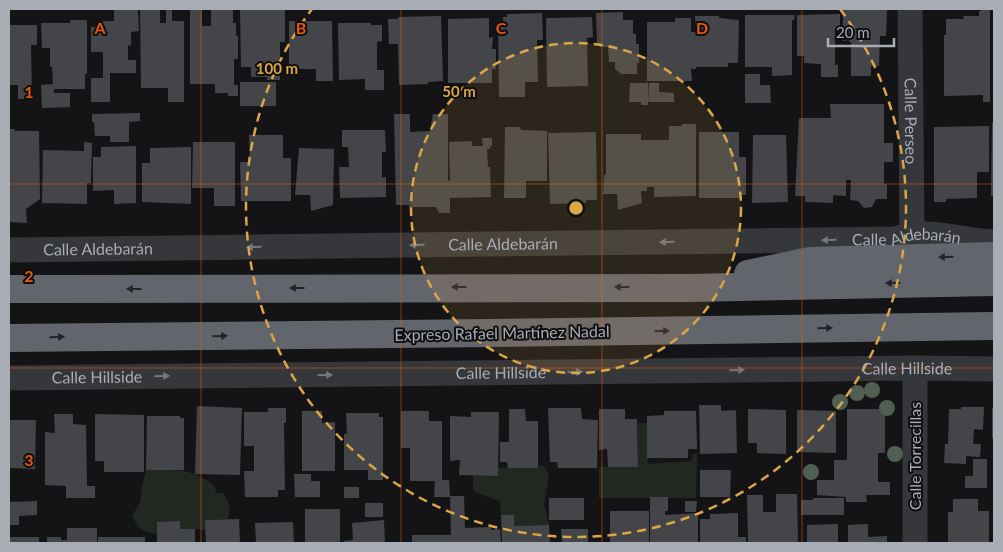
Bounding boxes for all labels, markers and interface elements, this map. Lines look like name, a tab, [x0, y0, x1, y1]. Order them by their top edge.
scale bar	[828, 15, 894, 47]
text: A	[93, 18, 106, 37]
text: B	[296, 18, 306, 37]
text: C	[496, 18, 507, 37]
text: D	[696, 18, 708, 37]
text: 20 m	[836, 23, 870, 41]
text: 100 m	[256, 59, 298, 77]
street label: Calle Perseo	[902, 78, 921, 164]
text: 1	[24, 82, 34, 101]
text: 50 m	[442, 82, 476, 100]
centre of rings	[567, 199, 585, 217]
street label: Calle Aldebarán	[852, 224, 962, 249]
street label: Calle Aldebarán	[448, 233, 558, 254]
one-way arrow	[821, 236, 837, 244]
street label: Calle Aldebarán	[43, 238, 153, 259]
one-way arrow	[659, 238, 675, 246]
one-way arrow	[409, 241, 425, 249]
one-way arrow	[246, 243, 262, 251]
one-way arrow	[937, 253, 953, 261]
text: 2	[24, 266, 34, 285]
one-way arrow	[885, 279, 901, 287]
one-way arrow	[451, 283, 467, 291]
one-way arrow	[614, 283, 630, 291]
one-way arrow	[289, 284, 305, 292]
one-way arrow	[126, 285, 142, 293]
street label: Expreso Rafael Martínez Nadal	[394, 321, 610, 344]
one-way arrow	[817, 324, 833, 332]
one-way arrow	[654, 327, 670, 335]
one-way arrow	[212, 332, 228, 340]
one-way arrow	[50, 333, 66, 341]
street label: Calle Hillside	[862, 358, 952, 378]
street label: Calle Hillside	[456, 362, 546, 382]
one-way arrow	[730, 366, 746, 374]
street label: Calle Hillside	[52, 367, 142, 387]
one-way arrow	[567, 368, 583, 376]
one-way arrow	[317, 370, 333, 378]
one-way arrow	[155, 372, 171, 380]
street label: Calle Torrecillas	[905, 402, 924, 510]
text: 3	[24, 450, 34, 469]

